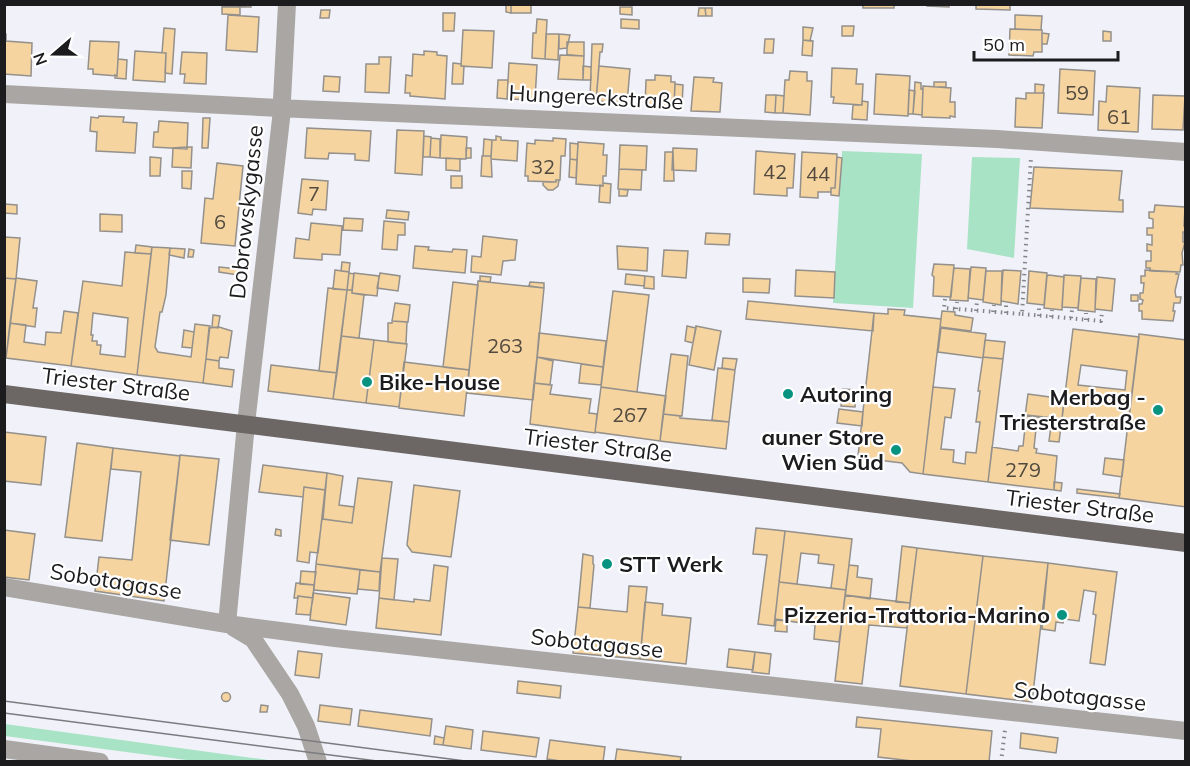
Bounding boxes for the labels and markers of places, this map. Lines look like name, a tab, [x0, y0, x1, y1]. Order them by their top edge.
place label: Bike-House	[379, 368, 500, 396]
marker: Bike-House	[360, 375, 374, 389]
place label: Autoring	[800, 380, 892, 408]
place label: Merbag - Triesterstraße	[1000, 383, 1146, 436]
marker: Autoring	[781, 387, 795, 401]
marker: Merbag - Triesterstraße	[1151, 403, 1165, 417]
place label: auner Store Wien Süd	[761, 423, 884, 476]
marker: auner Store Wien Süd	[889, 443, 903, 457]
place label: STT Werk	[619, 550, 723, 578]
marker: STT Werk	[600, 557, 614, 571]
place label: Pizzeria-Trattoria-Marino	[784, 601, 1050, 629]
marker: Pizzeria-Trattoria-Marino	[1055, 608, 1069, 622]

